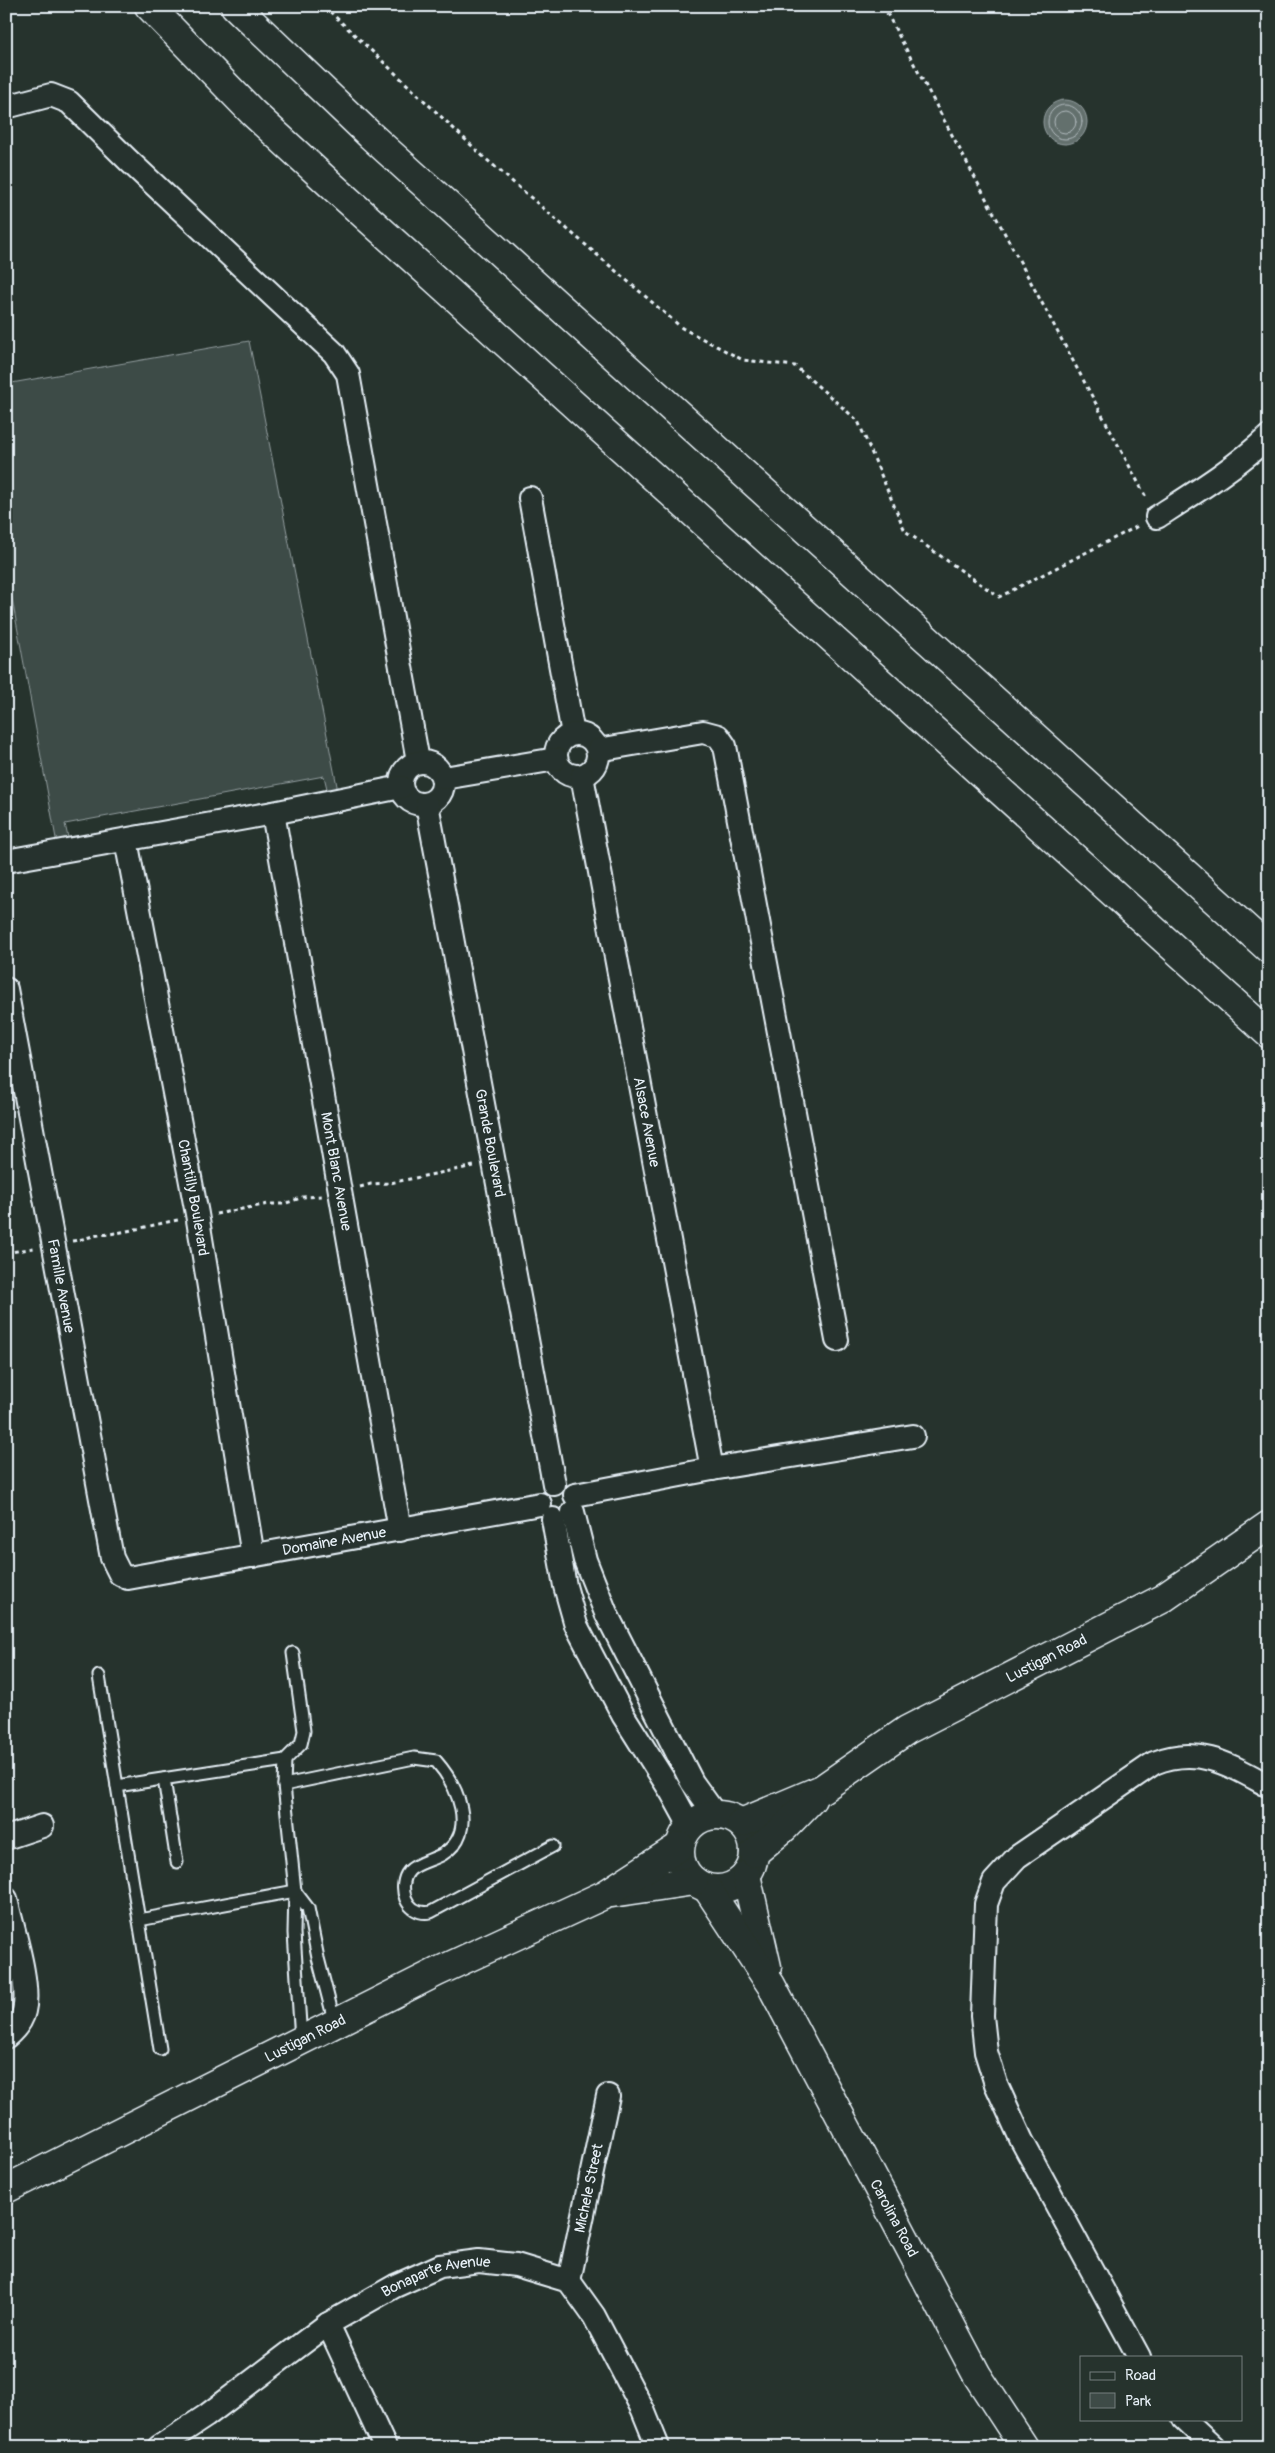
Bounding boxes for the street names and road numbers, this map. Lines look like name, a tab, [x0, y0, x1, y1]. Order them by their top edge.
street label: Alsace Avenue	[629, 1075, 664, 1169]
street label: Grande Boulevard	[470, 1088, 509, 1199]
street label: Mont Blanc Avenue	[316, 1111, 356, 1233]
street label: Chantilly Boulevard	[173, 1138, 213, 1257]
street label: Famille Avenue	[43, 1237, 79, 1335]
street label: Domaine Avenue	[281, 1523, 388, 1560]
street label: Lustigan Road	[1003, 1630, 1090, 1687]
street label: Lustigan Road	[262, 2010, 349, 2067]
street label: Michele Street	[570, 2141, 608, 2234]
street label: Carolina Road	[865, 2176, 922, 2261]
street label: Bonaparte Avenue	[378, 2252, 492, 2302]

